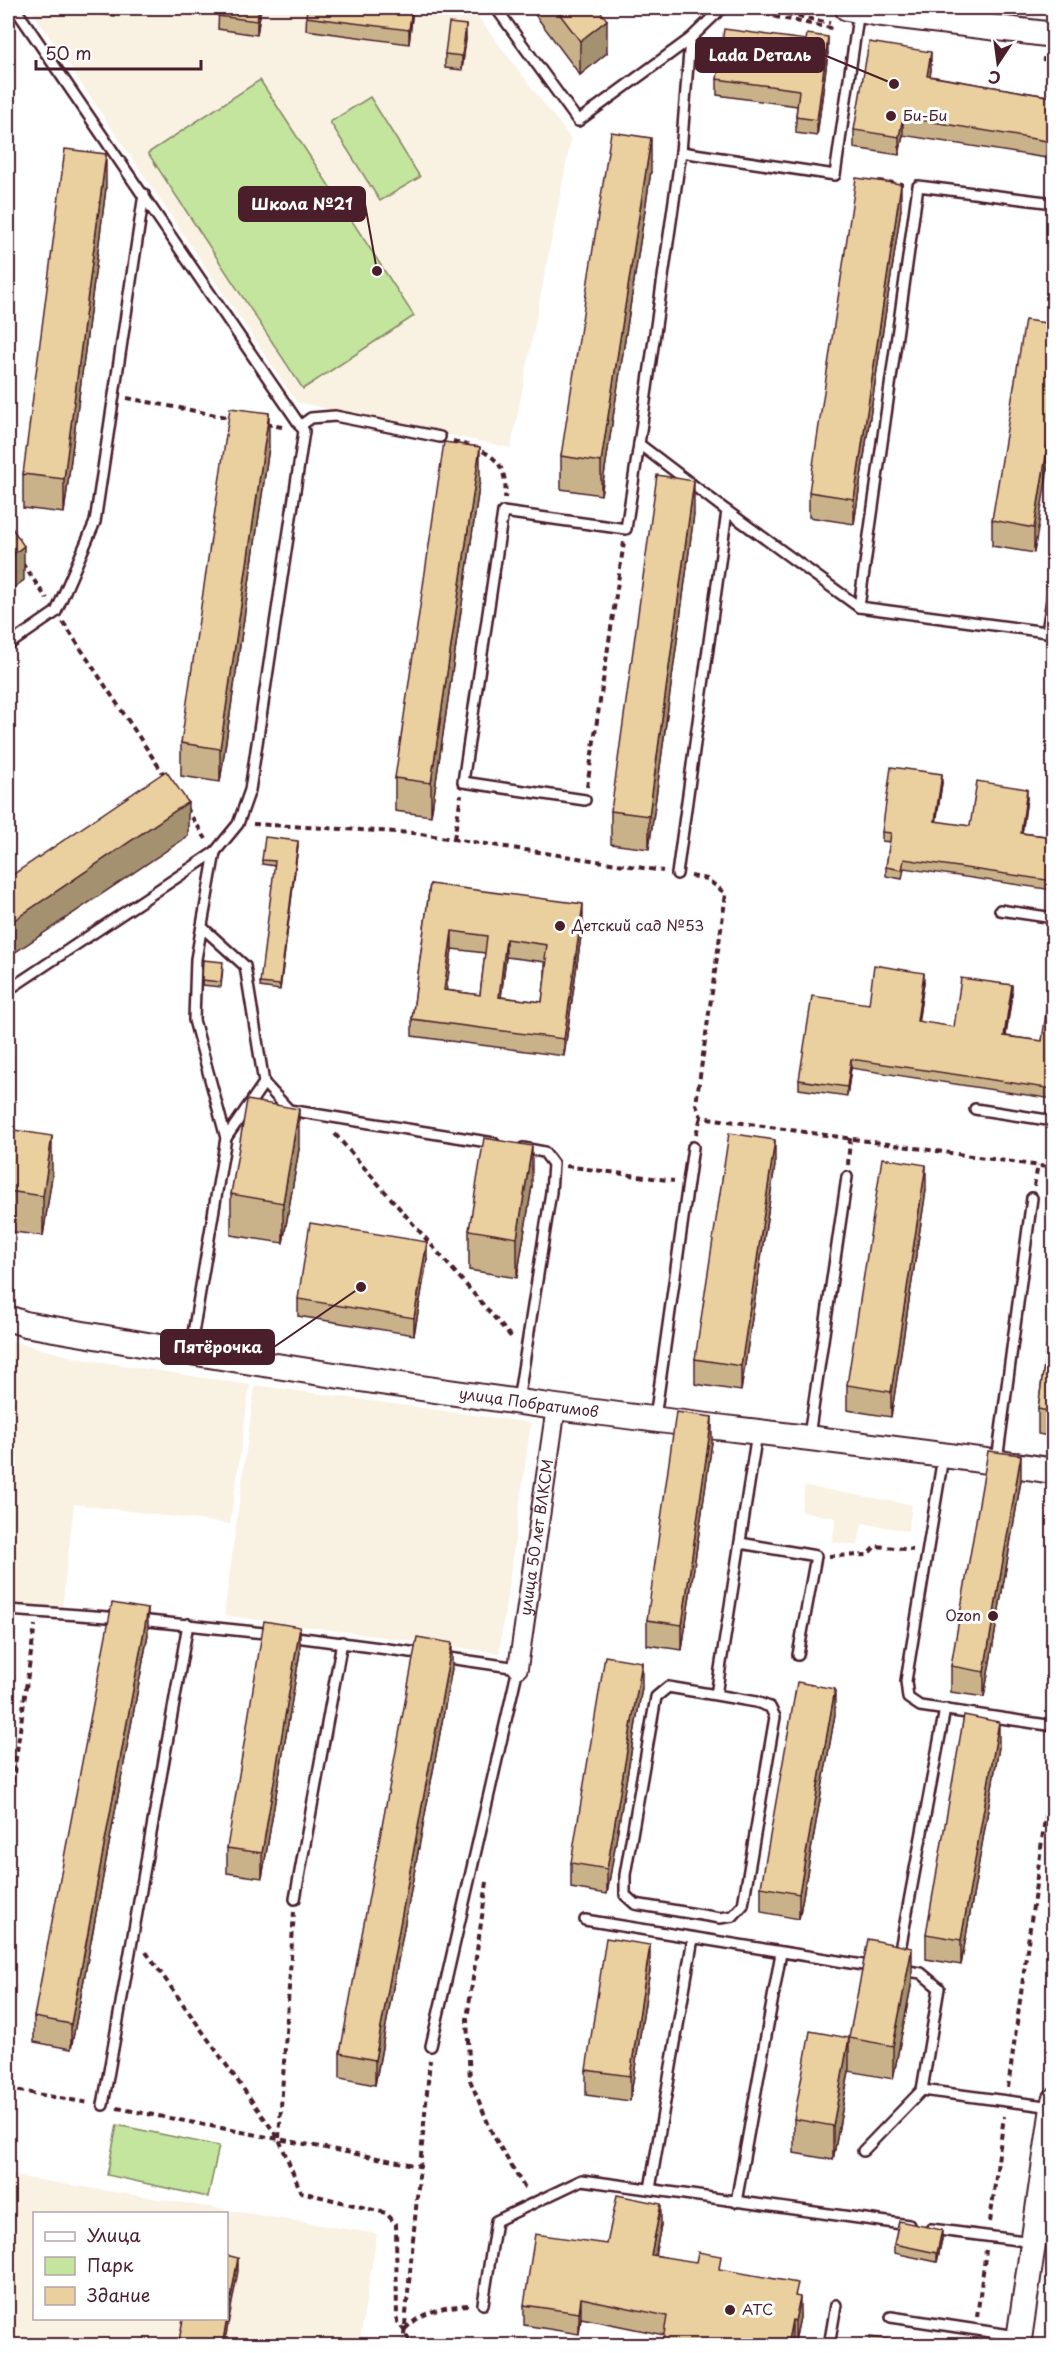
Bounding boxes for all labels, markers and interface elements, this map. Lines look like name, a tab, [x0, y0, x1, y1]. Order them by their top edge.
scale bar	[36, 33, 201, 71]
north arrow	[968, 33, 1028, 93]
callout: Lada Dеталь	[696, 38, 824, 72]
text: 50 m	[45, 39, 92, 66]
text: Lada Dеталь	[709, 42, 811, 66]
text: С	[986, 66, 1003, 92]
place label: Би-Би	[903, 103, 947, 126]
marker: Би-Би	[884, 109, 898, 123]
callout: Школа №21	[239, 187, 365, 221]
text: Школа №21	[251, 191, 353, 215]
place label: Детский сад №53	[571, 913, 704, 936]
marker: Детский сад №53	[553, 919, 567, 933]
callout: Пятёрочка	[161, 1330, 274, 1364]
text: Пятёрочка	[174, 1334, 262, 1358]
street label: улица Побратимов	[458, 1381, 600, 1422]
street label: улица 50 лет ВЛКСМ	[513, 1457, 558, 1617]
place label: Ozon	[945, 1603, 981, 1626]
marker: Ozon	[986, 1609, 1000, 1623]
legend	[33, 2212, 228, 2320]
text: Улица	[87, 2221, 141, 2248]
text: Парк	[87, 2251, 134, 2278]
text: Здание	[87, 2281, 150, 2308]
place label: АТС	[742, 2297, 773, 2320]
marker: АТС	[723, 2303, 737, 2317]

